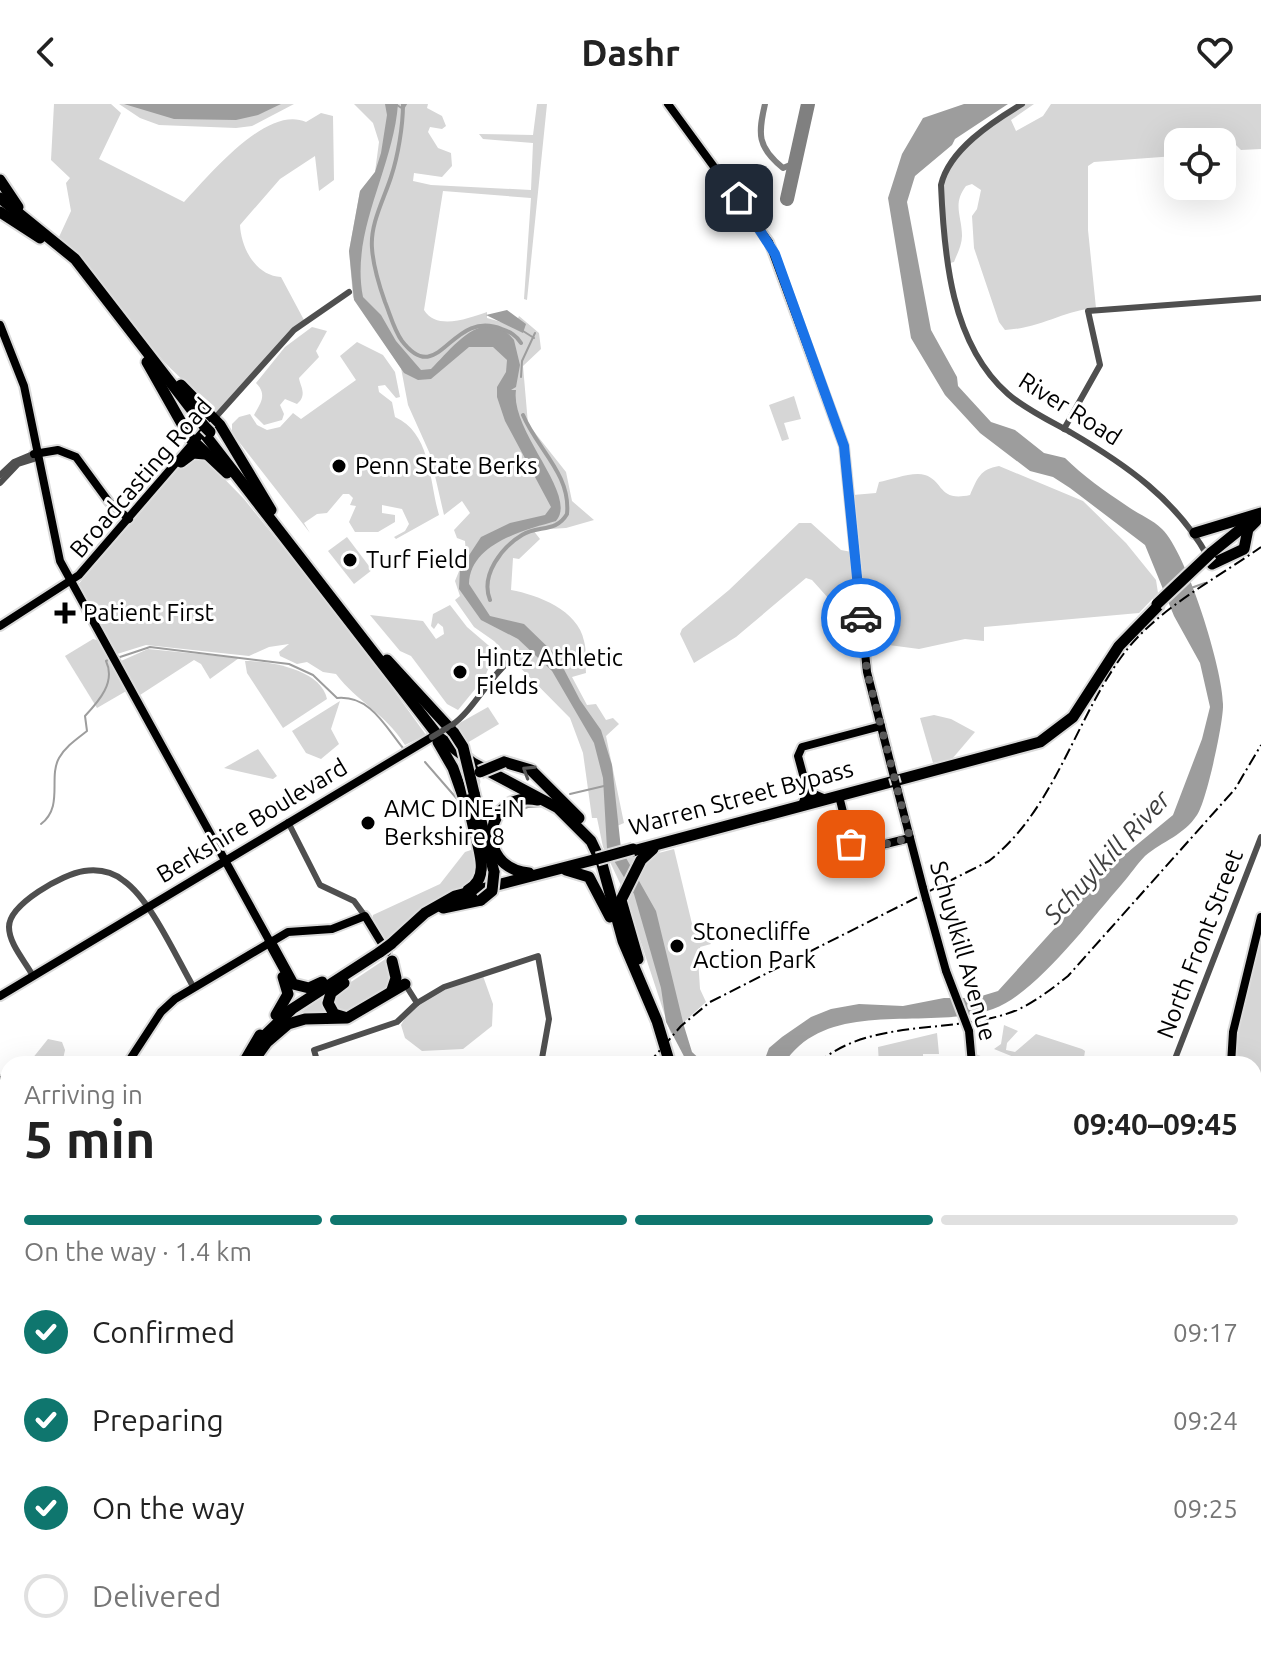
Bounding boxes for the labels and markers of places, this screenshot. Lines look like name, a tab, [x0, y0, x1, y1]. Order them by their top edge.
pin	[705, 164, 773, 232]
place label: Penn State Berks	[355, 452, 538, 479]
marker: Penn State Berks	[330, 457, 348, 475]
place label: Turf Field	[366, 546, 468, 573]
marker: Turf Field	[341, 551, 359, 569]
place label: Patient First	[83, 599, 215, 626]
marker: Patient First	[54, 602, 76, 624]
place label: Hintz Athletic Fields	[476, 644, 623, 699]
marker: Hintz Athletic Fields	[451, 663, 469, 681]
place label: AMC DINE-IN Berkshire 8	[384, 795, 525, 850]
pin	[817, 810, 885, 878]
marker: AMC DINE-IN Berkshire 8	[359, 814, 377, 832]
place label: Stonecliffe Action Park	[693, 918, 816, 973]
marker: Stonecliffe Action Park	[668, 937, 686, 955]

